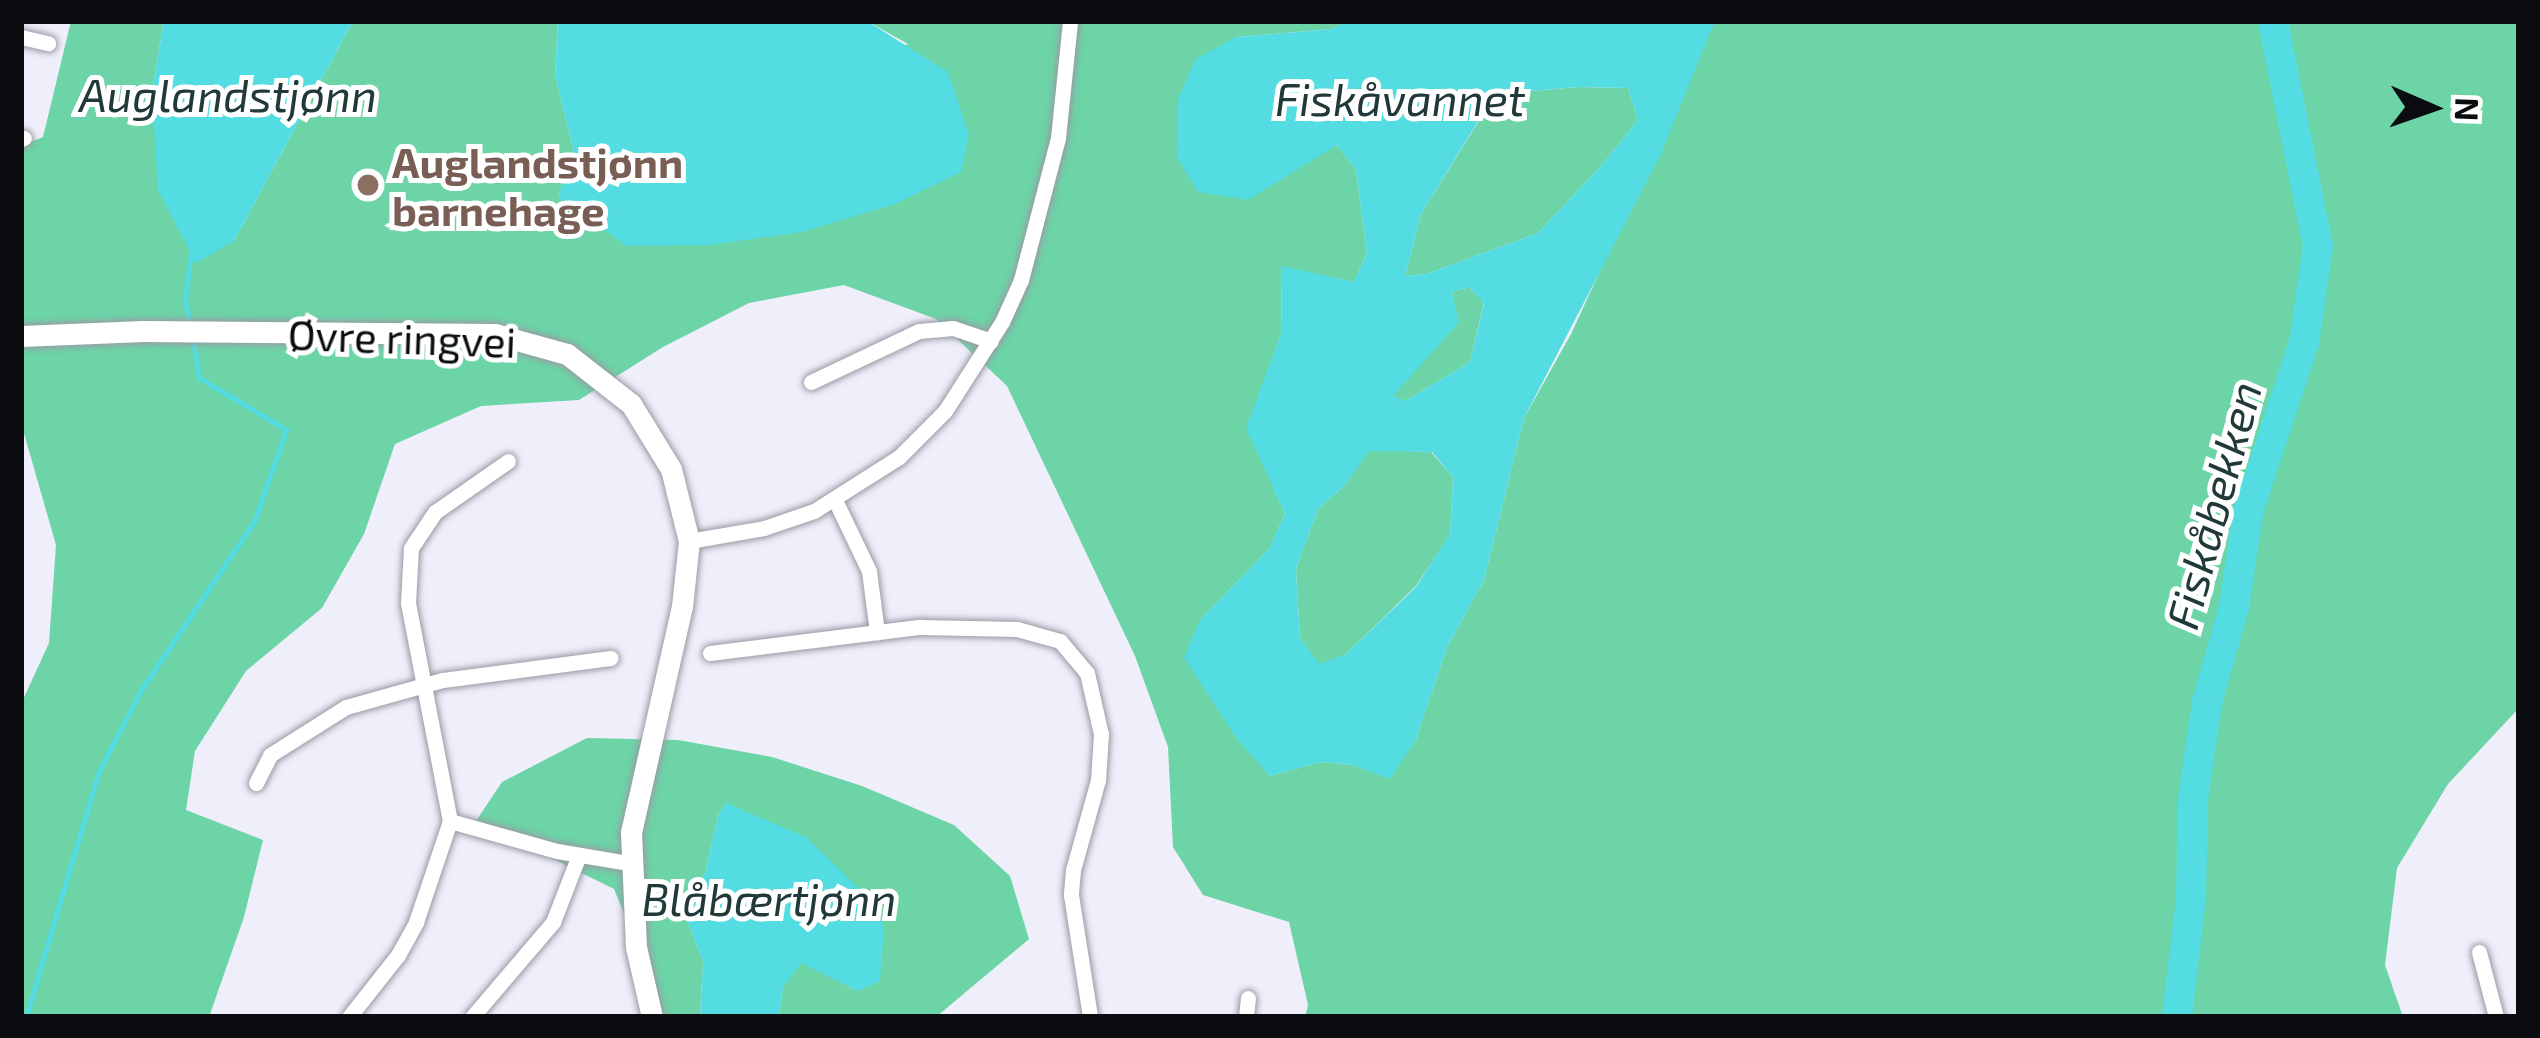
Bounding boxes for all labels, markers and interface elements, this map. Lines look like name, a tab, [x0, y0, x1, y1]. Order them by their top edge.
north arrow	[2372, 48, 2492, 168]
water label: Auglandstjønn	[79, 68, 377, 122]
water label: Fiskåvannet	[1275, 72, 1525, 126]
text: N	[2448, 97, 2488, 122]
place label: Auglandstjønn barnehage	[392, 136, 683, 234]
marker: Auglandstjønn barnehage	[355, 172, 381, 198]
street label: Øvre ringvei	[287, 308, 517, 366]
water label: Fiskåbekken	[2154, 375, 2272, 635]
water label: Blåbærtjønn	[641, 872, 897, 926]

